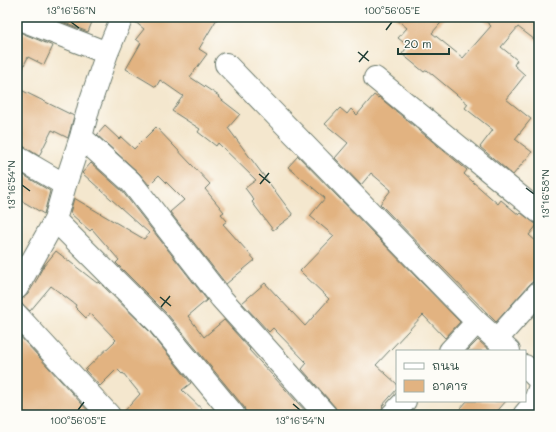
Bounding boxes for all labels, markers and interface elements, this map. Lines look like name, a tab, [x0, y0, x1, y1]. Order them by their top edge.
text: 13°16'56"N	[46, 3, 96, 17]
text: 100°56'05"E	[364, 3, 420, 17]
scale bar	[398, 30, 449, 56]
text: 20 m	[404, 35, 432, 51]
text: 13°16'54"N	[4, 160, 18, 210]
text: 13°16'58"N	[538, 169, 552, 219]
legend	[396, 350, 526, 402]
text: ถนน	[432, 357, 460, 373]
text: อาคาร	[432, 377, 468, 393]
text: 100°56'05"E	[50, 413, 106, 427]
text: 13°16'54"N	[275, 413, 325, 427]

